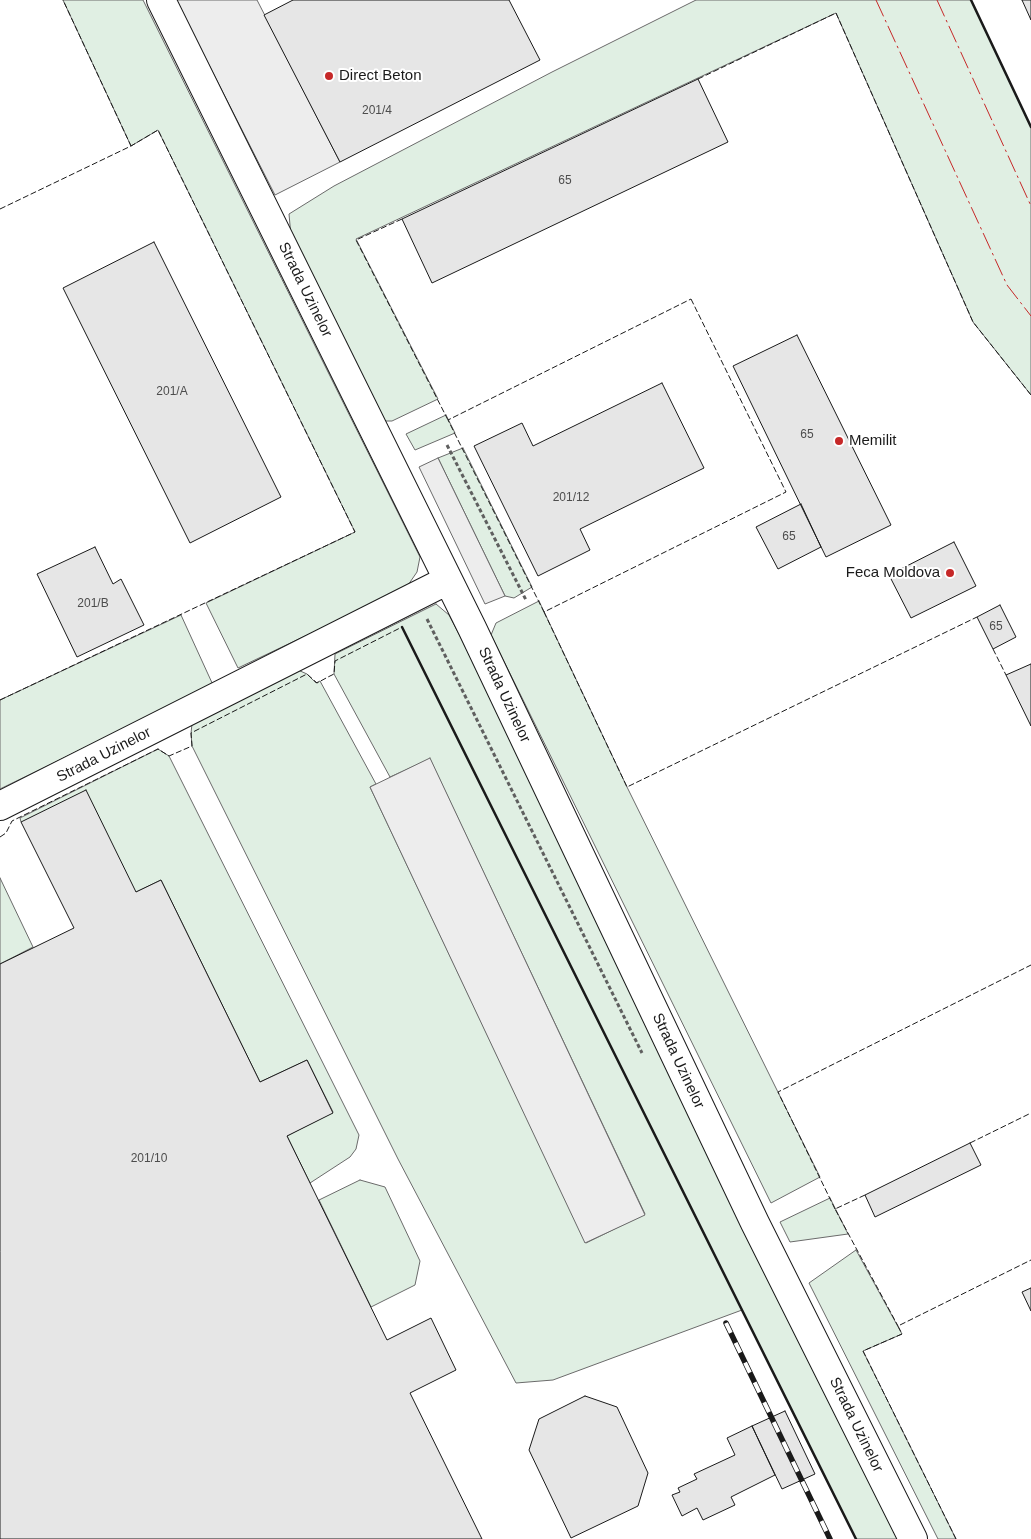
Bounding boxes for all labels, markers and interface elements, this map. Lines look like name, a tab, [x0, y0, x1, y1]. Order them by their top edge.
place label: Direct Beton	[339, 67, 422, 85]
marker: Direct Beton	[323, 70, 335, 82]
house number: 201/4	[362, 104, 392, 118]
house number: 65	[558, 174, 572, 188]
street label: Strada Uzinelor	[274, 240, 336, 340]
house number: 201/A	[156, 385, 188, 399]
house number: 65	[800, 428, 814, 442]
place label: Memilit	[849, 432, 896, 450]
marker: Memilit	[833, 435, 845, 447]
house number: 201/12	[553, 491, 589, 505]
house number: 65	[782, 530, 796, 544]
place label: Feca Moldova	[846, 564, 940, 582]
marker: Feca Moldova	[944, 567, 956, 579]
house number: 201/B	[77, 597, 109, 611]
house number: 65	[989, 620, 1003, 634]
street label: Strada Uzinelor	[474, 644, 534, 746]
street label: Strada Uzinelor	[54, 724, 154, 786]
street label: Strada Uzinelor	[648, 1010, 708, 1112]
house number: 201/10	[131, 1152, 167, 1166]
street label: Strada Uzinelor	[825, 1375, 887, 1475]

